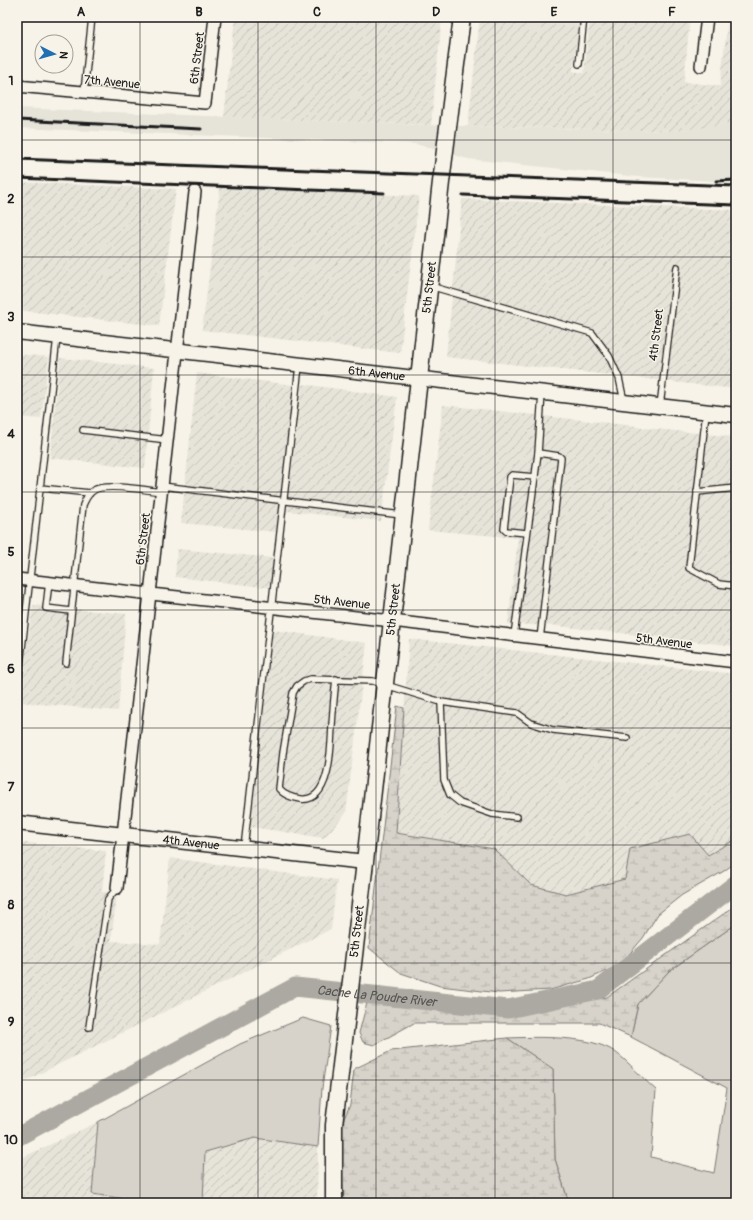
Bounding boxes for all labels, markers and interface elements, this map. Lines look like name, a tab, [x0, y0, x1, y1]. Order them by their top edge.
text: A	[77, 4, 86, 20]
text: B	[195, 4, 203, 20]
text: C	[313, 4, 321, 20]
text: D	[432, 4, 440, 20]
text: E	[551, 4, 558, 20]
text: F	[668, 4, 676, 20]
street label: 6th Street	[187, 31, 208, 85]
north arrow	[34, 34, 74, 74]
text: N	[57, 51, 70, 60]
text: 1	[8, 73, 14, 89]
street label: 7th Avenue	[83, 73, 141, 92]
text: 2	[7, 191, 15, 207]
street label: 5th Street	[419, 261, 440, 314]
street label: 4th Street	[646, 308, 667, 362]
text: 3	[7, 309, 15, 325]
street label: 6th Avenue	[347, 363, 406, 385]
text: 4	[7, 426, 15, 442]
street label: 6th Street	[133, 512, 154, 566]
text: 5	[7, 544, 15, 560]
street label: 5th Street	[383, 583, 404, 636]
street label: 5th Avenue	[313, 592, 371, 613]
street label: 5th Avenue	[635, 631, 693, 652]
text: 6	[7, 661, 15, 677]
text: 7	[8, 779, 15, 795]
street label: 4th Avenue	[162, 832, 220, 854]
text: 8	[8, 897, 15, 913]
street label: 5th Street	[347, 904, 368, 958]
water label: Cache La Poudre River	[316, 982, 440, 1011]
text: 9	[8, 1014, 15, 1030]
text: 10	[4, 1132, 18, 1148]

